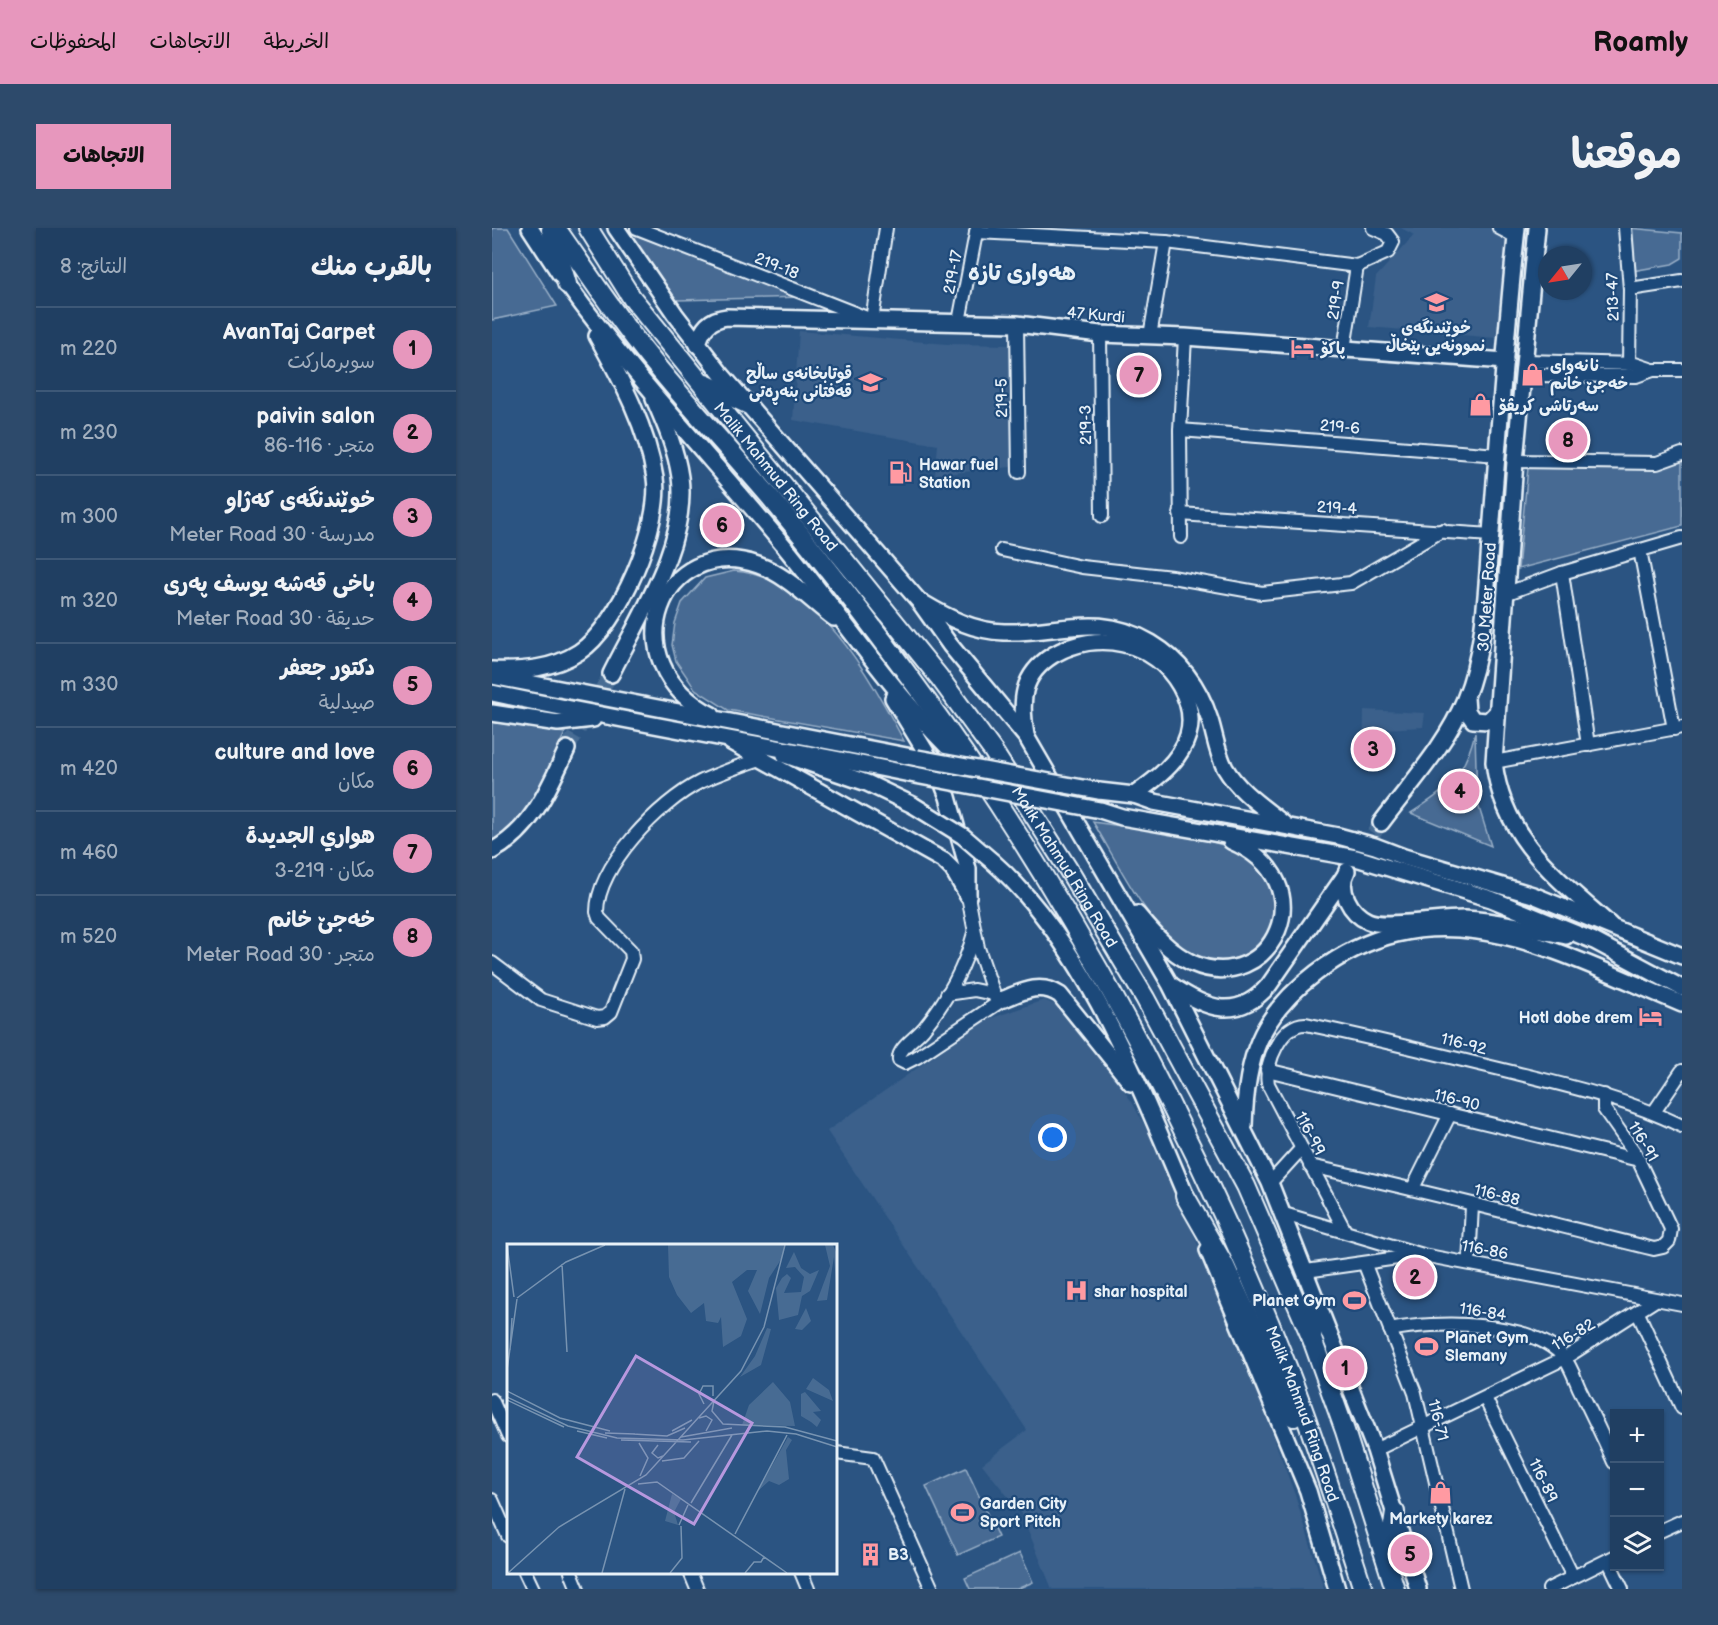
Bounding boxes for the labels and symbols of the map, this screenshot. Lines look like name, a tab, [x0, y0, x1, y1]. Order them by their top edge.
north arrow	[1538, 246, 1592, 300]
street label: 219-17	[940, 248, 967, 296]
street label: 219-18	[752, 249, 801, 284]
district label: هەواری تازە	[968, 260, 1076, 287]
street label: 213-47	[1603, 272, 1624, 322]
street label: 219-9	[1324, 279, 1349, 321]
school or university icon: خوێندنگەی نموونەیی بێخاڵ	[1423, 289, 1449, 315]
street label: 47 Kurdi	[1066, 303, 1126, 327]
place label: خوێندنگەی نموونەیی بێخاڵ	[1386, 318, 1486, 356]
hotel icon: پاکۆ	[1290, 335, 1316, 361]
place label: پاکۆ	[1320, 340, 1345, 359]
pin: 7	[1120, 352, 1158, 398]
place label: نانەوای خەجێ خانم	[1550, 357, 1628, 396]
shop icon: نانەوای خەجێ خانم	[1519, 361, 1545, 387]
place label: قوتابخانەی ساڵح قەفتانی بنەڕەتی	[746, 362, 852, 405]
school or university icon: قوتابخانەی ساڵح قەفتانی بنەڕەتی	[857, 369, 883, 395]
street label: 219-5	[993, 378, 1012, 418]
shop icon: سەرتاشی کریڤۆ	[1468, 392, 1494, 418]
place label: سەرتاشی کریڤۆ	[1498, 397, 1599, 416]
street label: Malik Mahmud Ring Road	[709, 399, 841, 555]
street label: 219-3	[1077, 404, 1096, 445]
street label: 219-6	[1319, 416, 1361, 439]
pin: 8	[1548, 418, 1588, 462]
place label: Hawar fuel Station	[919, 456, 998, 493]
fuel station icon: Hawar fuel Station	[888, 460, 914, 486]
street label: 219-4	[1316, 498, 1358, 519]
pin: 6	[702, 502, 742, 548]
street label: 30 Meter Road	[1474, 542, 1501, 652]
pin: 3	[1354, 726, 1392, 772]
pin: 4	[1440, 768, 1480, 814]
street label: Malik Mahmud Ring Road	[1007, 783, 1121, 951]
hotel icon: Hotl dobe drem	[1638, 1004, 1664, 1030]
place label: Hotl dobe drem	[1519, 1009, 1633, 1028]
street label: 116-92	[1439, 1030, 1489, 1059]
street label: 116-90	[1432, 1086, 1482, 1115]
street label: 116-99	[1290, 1109, 1329, 1159]
street label: 116-91	[1623, 1118, 1662, 1165]
your location	[1038, 1123, 1067, 1152]
street label: 116-88	[1472, 1181, 1522, 1210]
street label: 116-86	[1460, 1237, 1510, 1264]
inset map	[507, 1244, 837, 1574]
pin: 2	[1396, 1254, 1434, 1300]
hospital icon: shar hospital	[1063, 1278, 1089, 1304]
place label: shar hospital	[1094, 1283, 1188, 1302]
sports icon: Planet Gym	[1341, 1287, 1367, 1313]
place label: Planet Gym	[1252, 1292, 1336, 1311]
street label: 116-84	[1458, 1299, 1508, 1326]
street label: 116-82	[1549, 1315, 1599, 1355]
street label: Malik Mahmud Ring Road	[1261, 1323, 1342, 1505]
place label: Planet Gym Slemany	[1445, 1329, 1529, 1366]
sports icon: Planet Gym Slemany	[1414, 1333, 1440, 1359]
pin: 1	[1326, 1346, 1364, 1390]
street label: 116-71	[1423, 1398, 1452, 1443]
street label: 116-89	[1524, 1456, 1561, 1506]
shop icon: Markety karez	[1428, 1480, 1454, 1506]
place label: Garden City Sport Pitch	[980, 1495, 1067, 1532]
sports icon: Garden City Sport Pitch	[949, 1499, 975, 1525]
place label: Markety karez	[1389, 1510, 1493, 1529]
pin: 5	[1390, 1532, 1430, 1576]
building icon: B3	[857, 1541, 883, 1567]
place label: B3	[888, 1546, 909, 1565]

